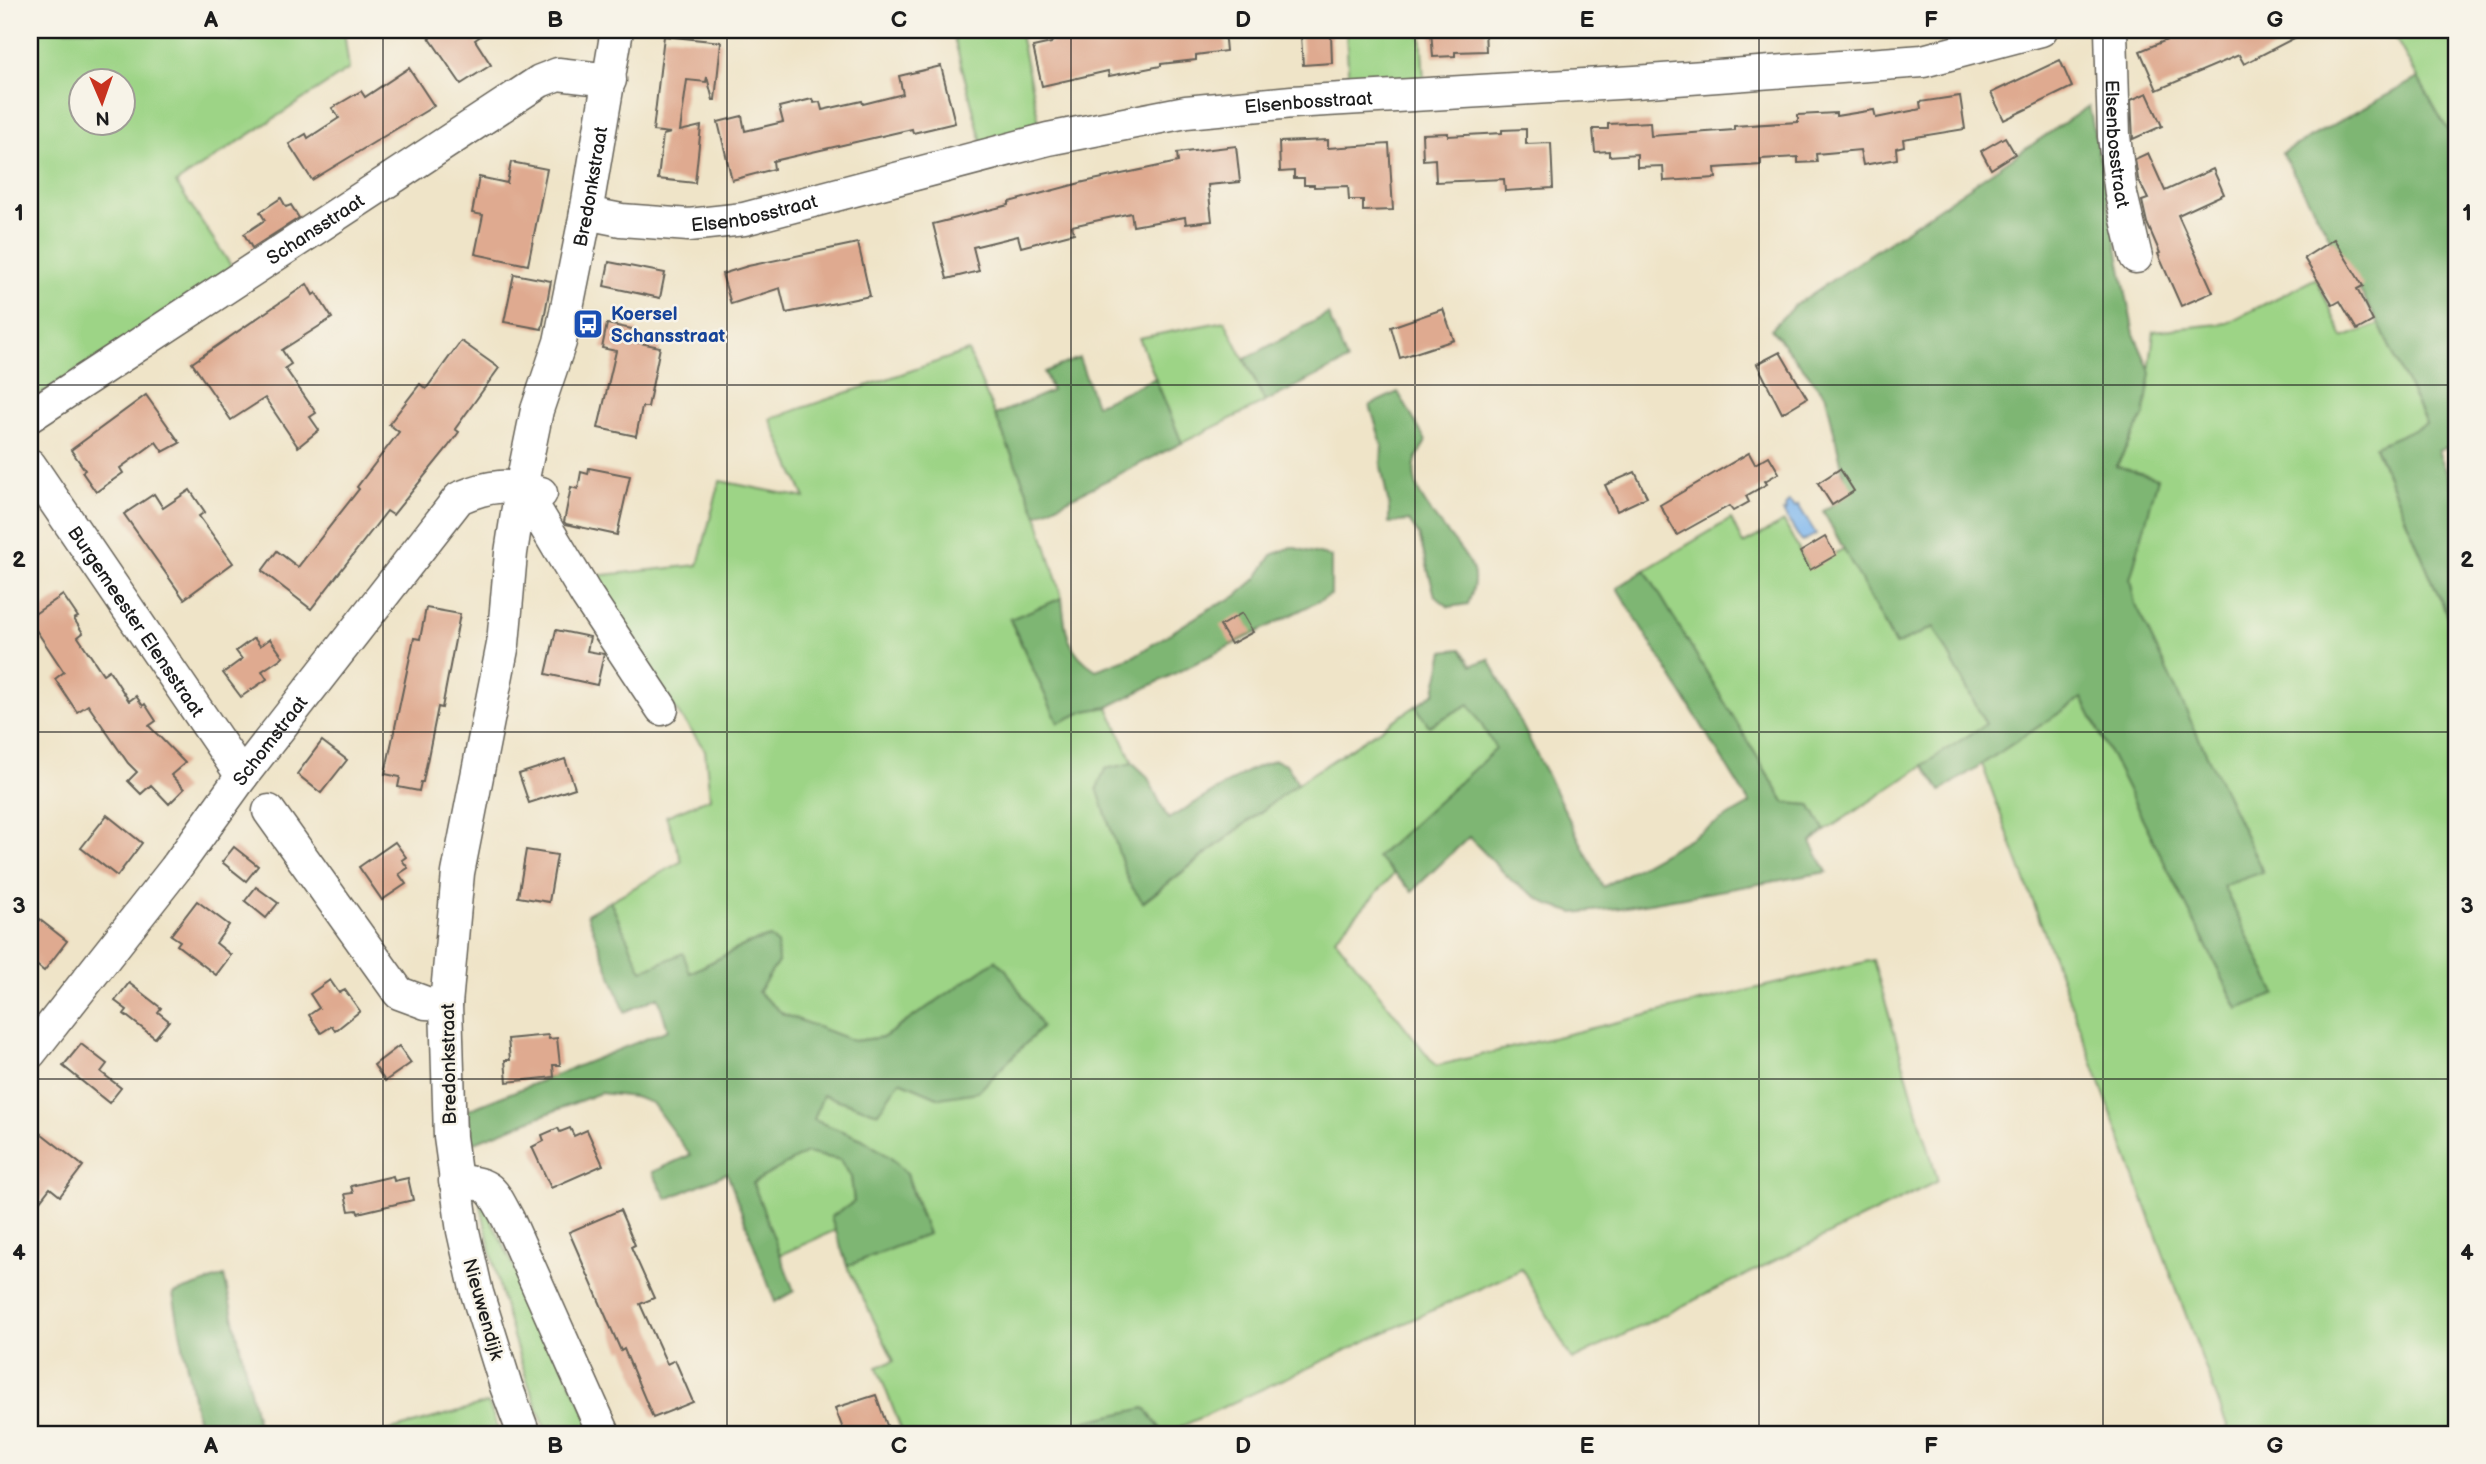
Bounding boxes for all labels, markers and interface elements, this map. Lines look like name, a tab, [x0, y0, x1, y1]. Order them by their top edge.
text: A	[203, 6, 219, 34]
text: B	[547, 6, 563, 34]
text: C	[891, 6, 907, 34]
text: D	[1235, 6, 1251, 34]
text: E	[1580, 6, 1595, 34]
text: F	[1924, 6, 1938, 34]
text: G	[2267, 6, 2284, 34]
north arrow	[66, 66, 136, 136]
street label: Elsenbosstraat	[2099, 80, 2134, 211]
street label: Elsenbosstraat	[1243, 87, 1373, 119]
text: N	[95, 106, 110, 129]
street label: Bredonkstraat	[569, 125, 613, 249]
street label: Schansstraat	[263, 190, 369, 270]
street label: Elsenbosstraat	[690, 190, 820, 238]
text: 1	[14, 199, 24, 227]
text: 1	[2462, 199, 2472, 227]
place label: Koersel Schansstraat	[611, 303, 726, 348]
bus stop icon: Koersel Schansstraat	[571, 307, 605, 341]
street label: Burgemeester Elensstraat	[62, 522, 208, 722]
text: 2	[12, 546, 26, 574]
text: 2	[2460, 546, 2474, 574]
street label: Schomstraat	[229, 692, 313, 791]
text: 3	[12, 892, 26, 920]
text: 3	[2460, 892, 2474, 920]
street label: Bredonkstraat	[437, 1003, 462, 1125]
text: 4	[12, 1239, 26, 1267]
text: 4	[2460, 1239, 2474, 1267]
street label: Nieuwendijk	[457, 1256, 508, 1363]
text: A	[203, 1432, 219, 1460]
text: B	[547, 1432, 563, 1460]
text: C	[891, 1432, 907, 1460]
text: D	[1235, 1432, 1251, 1460]
text: E	[1580, 1432, 1595, 1460]
text: F	[1924, 1432, 1938, 1460]
text: G	[2267, 1432, 2284, 1460]

